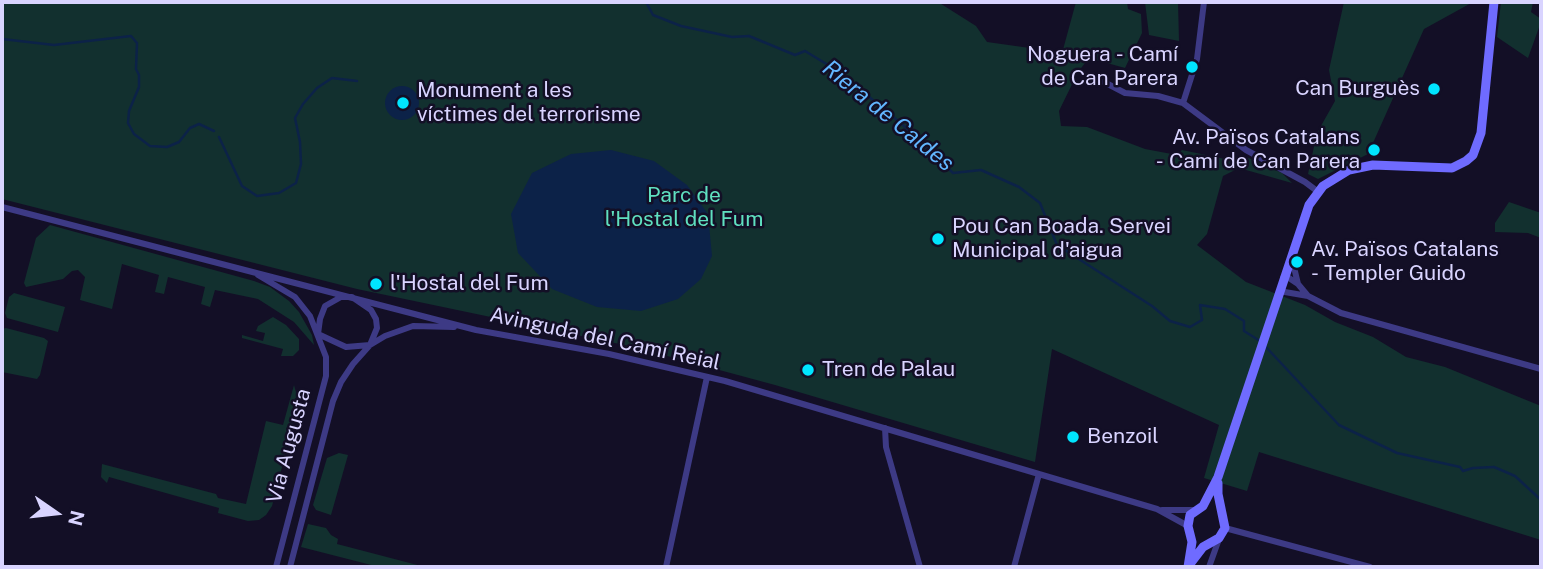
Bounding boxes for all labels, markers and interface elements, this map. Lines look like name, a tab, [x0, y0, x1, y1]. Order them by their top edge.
place label: Noguera - Camí de Can Parera	[1027, 42, 1178, 92]
water label: Riera de Caldes	[817, 55, 959, 177]
marker: Noguera - Camí de Can Parera	[1184, 59, 1200, 75]
place label: Can Burguès	[1295, 76, 1420, 102]
place label: Monument a les víctimes del terrorisme	[417, 78, 641, 128]
marker: Can Burguès	[1426, 81, 1442, 97]
marker: Monument a les víctimes del terrorisme	[395, 95, 411, 111]
place label: Av. Països Catalans - Camí de Can Parera	[1156, 125, 1360, 175]
marker: Av. Països Catalans - Camí de Can Parera	[1366, 142, 1382, 158]
park label: Parc de l'Hostal del Fum	[605, 183, 763, 233]
place label: Pou Can Boada. Servei Municipal d'aigua	[952, 214, 1171, 264]
marker: Pou Can Boada. Servei Municipal d'aigua	[930, 231, 946, 247]
place label: Av. Països Catalans - Templer Guido	[1311, 237, 1499, 287]
marker: Av. Països Catalans - Templer Guido	[1289, 254, 1305, 270]
place label: l'Hostal del Fum	[390, 271, 549, 297]
marker: l'Hostal del Fum	[368, 276, 384, 292]
street label: Avinguda del Camí Reial	[487, 302, 723, 376]
place label: Tren de Palau	[822, 357, 955, 383]
marker: Tren de Palau	[800, 362, 816, 378]
street label: Via Augusta	[262, 386, 316, 506]
place label: Benzoil	[1087, 424, 1159, 450]
marker: Benzoil	[1065, 429, 1081, 445]
north arrow	[21, 478, 91, 548]
text: N	[64, 508, 89, 528]

